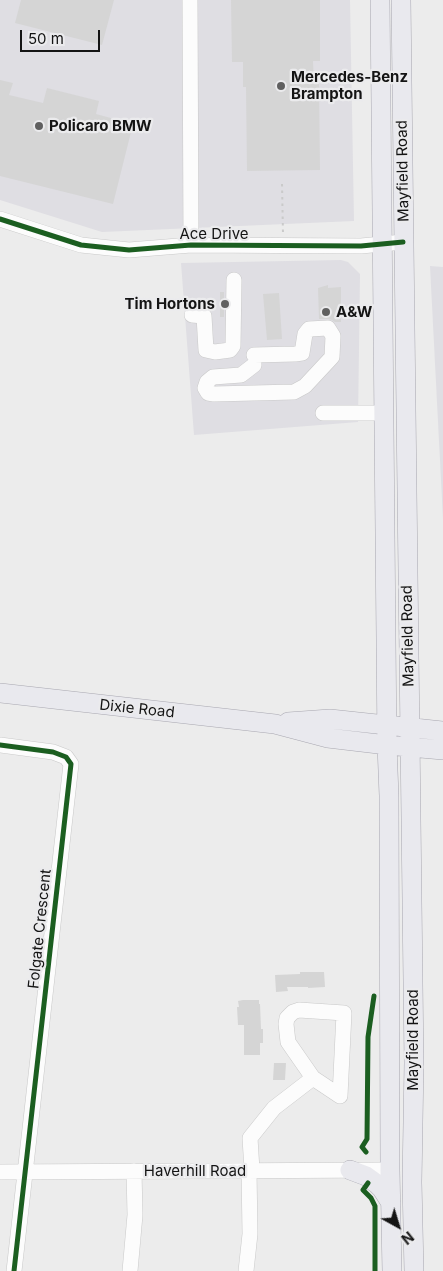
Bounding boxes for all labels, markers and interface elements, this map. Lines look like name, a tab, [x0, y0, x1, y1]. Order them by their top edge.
scale bar	[22, 20, 102, 52]
text: 50 m	[28, 29, 64, 48]
place label: Mercedes-Benz Brampton	[291, 68, 408, 103]
marker: Mercedes-Benz Brampton	[275, 80, 287, 92]
place label: Policaro BMW	[49, 117, 152, 135]
marker: Policaro BMW	[33, 120, 45, 132]
street label: Mayfield Road	[393, 120, 413, 222]
street label: Ace Drive	[179, 225, 249, 243]
place label: Tim Hortons	[125, 295, 215, 313]
marker: Tim Hortons	[219, 298, 231, 310]
place label: A&W	[336, 303, 372, 321]
marker: A&W	[320, 306, 332, 318]
street label: Mayfield Road	[398, 585, 418, 687]
street label: Dixie Road	[99, 696, 175, 722]
street label: Folgate Crescent	[25, 868, 55, 990]
street label: Mayfield Road	[404, 989, 422, 1091]
street label: Haverhill Road	[144, 1162, 246, 1180]
north arrow	[373, 1201, 423, 1251]
text: N	[398, 1228, 417, 1248]

